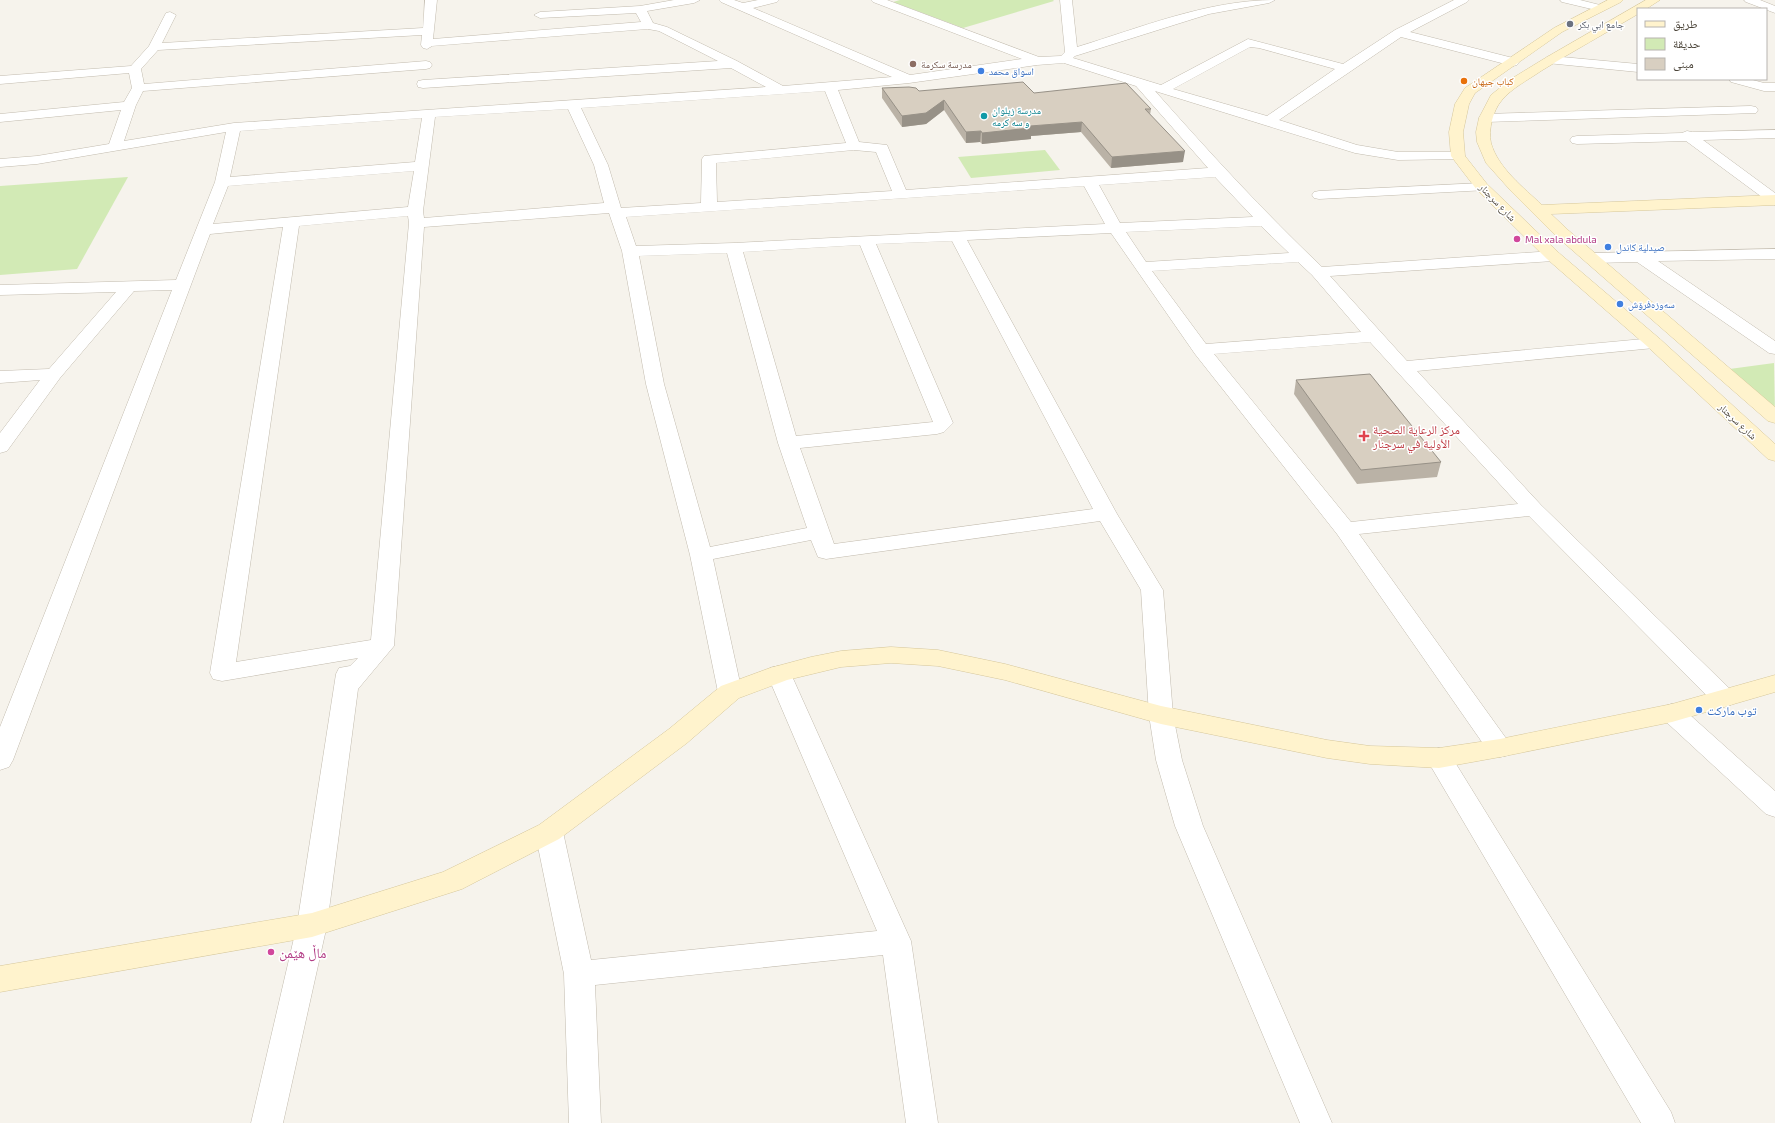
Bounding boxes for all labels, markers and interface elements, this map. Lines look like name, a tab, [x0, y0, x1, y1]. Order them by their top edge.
legend	[1637, 8, 1767, 80]
text: طريق	[1673, 16, 1698, 31]
place label: جامع ابي بكر	[1577, 18, 1625, 33]
marker: جامع ابي بكر	[1565, 19, 1575, 29]
text: حديقة	[1673, 36, 1701, 51]
text: مبنى	[1673, 56, 1694, 71]
place label: مدرسة سكرمة	[921, 58, 972, 70]
marker: مدرسة سكرمة	[908, 59, 918, 69]
place label: اسواق محمد	[989, 65, 1034, 78]
marker: اسواق محمد	[976, 66, 986, 76]
place label: كباب جيهان	[1472, 75, 1514, 88]
marker: كباب جيهان	[1459, 76, 1469, 86]
place label: مدرسة زيلوان و سه كرمه	[992, 104, 1042, 128]
marker: مدرسة زيلوان و سه كرمه	[979, 111, 989, 121]
street label: شارع سرجنار	[1476, 180, 1519, 224]
place label: Mal xala abdula	[1525, 233, 1597, 245]
marker: Mal xala abdula	[1512, 234, 1522, 244]
place label: صيدلية كاندل	[1616, 241, 1665, 254]
marker: صيدلية كاندل	[1603, 242, 1613, 252]
place label: سەوزەفرۆش	[1628, 298, 1675, 311]
marker: سەوزەفرۆش	[1615, 299, 1625, 309]
street label: شارع سرجنار	[1715, 400, 1760, 443]
place label: مركز الرعاية الصحية الأولية في سرجنار	[1372, 422, 1460, 454]
marker: مركز الرعاية الصحية الأولية في سرجنار	[1358, 430, 1370, 442]
place label: توب ماركت	[1707, 703, 1757, 718]
marker: توب ماركت	[1694, 705, 1704, 715]
place label: ماڵ هێمن	[279, 944, 327, 962]
marker: ماڵ هێمن	[266, 947, 276, 957]

